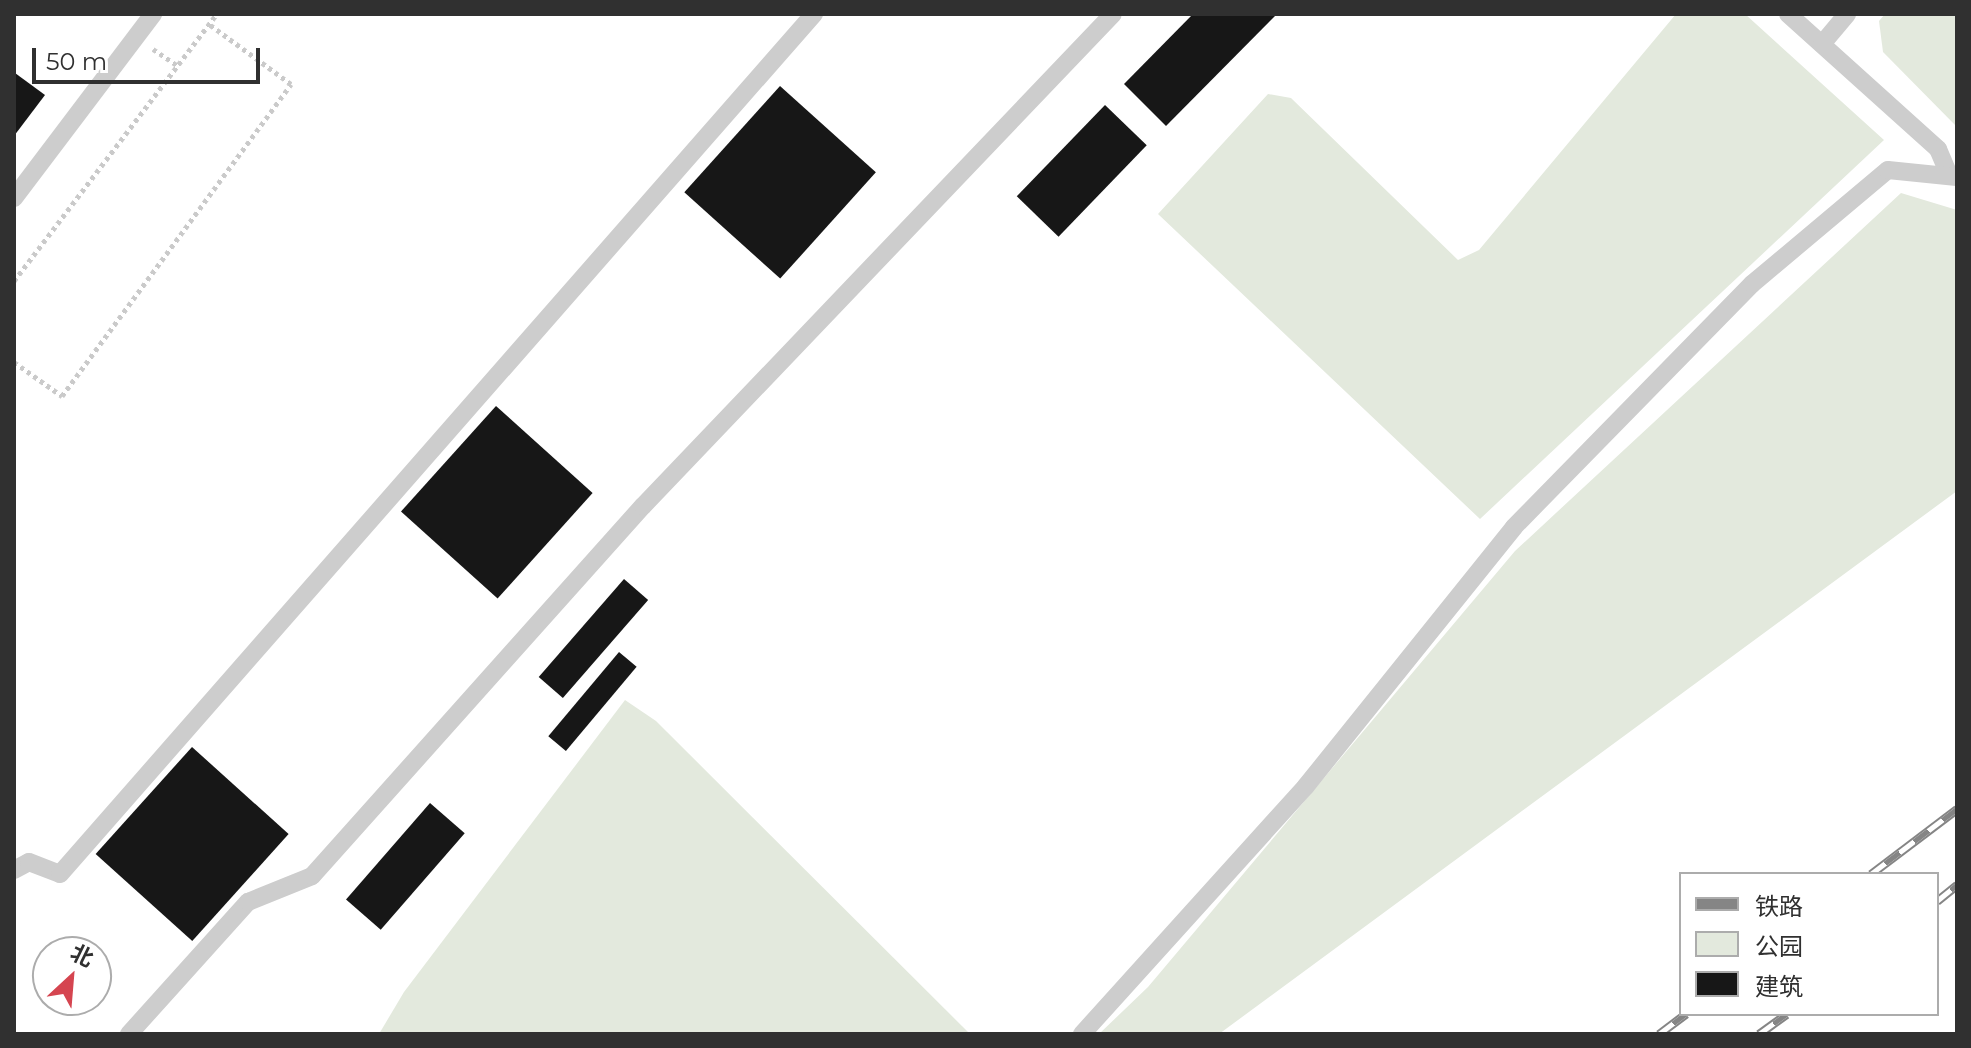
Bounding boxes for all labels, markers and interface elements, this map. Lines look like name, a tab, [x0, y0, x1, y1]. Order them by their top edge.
scale bar	[36, 32, 264, 82]
text: 50 m	[46, 47, 107, 76]
legend	[1679, 872, 1939, 1016]
text: 铁路	[1755, 892, 1803, 921]
text: 公园	[1755, 932, 1803, 961]
north arrow	[32, 936, 112, 1016]
text: 北	[66, 939, 98, 973]
text: 建筑	[1755, 972, 1803, 1001]

